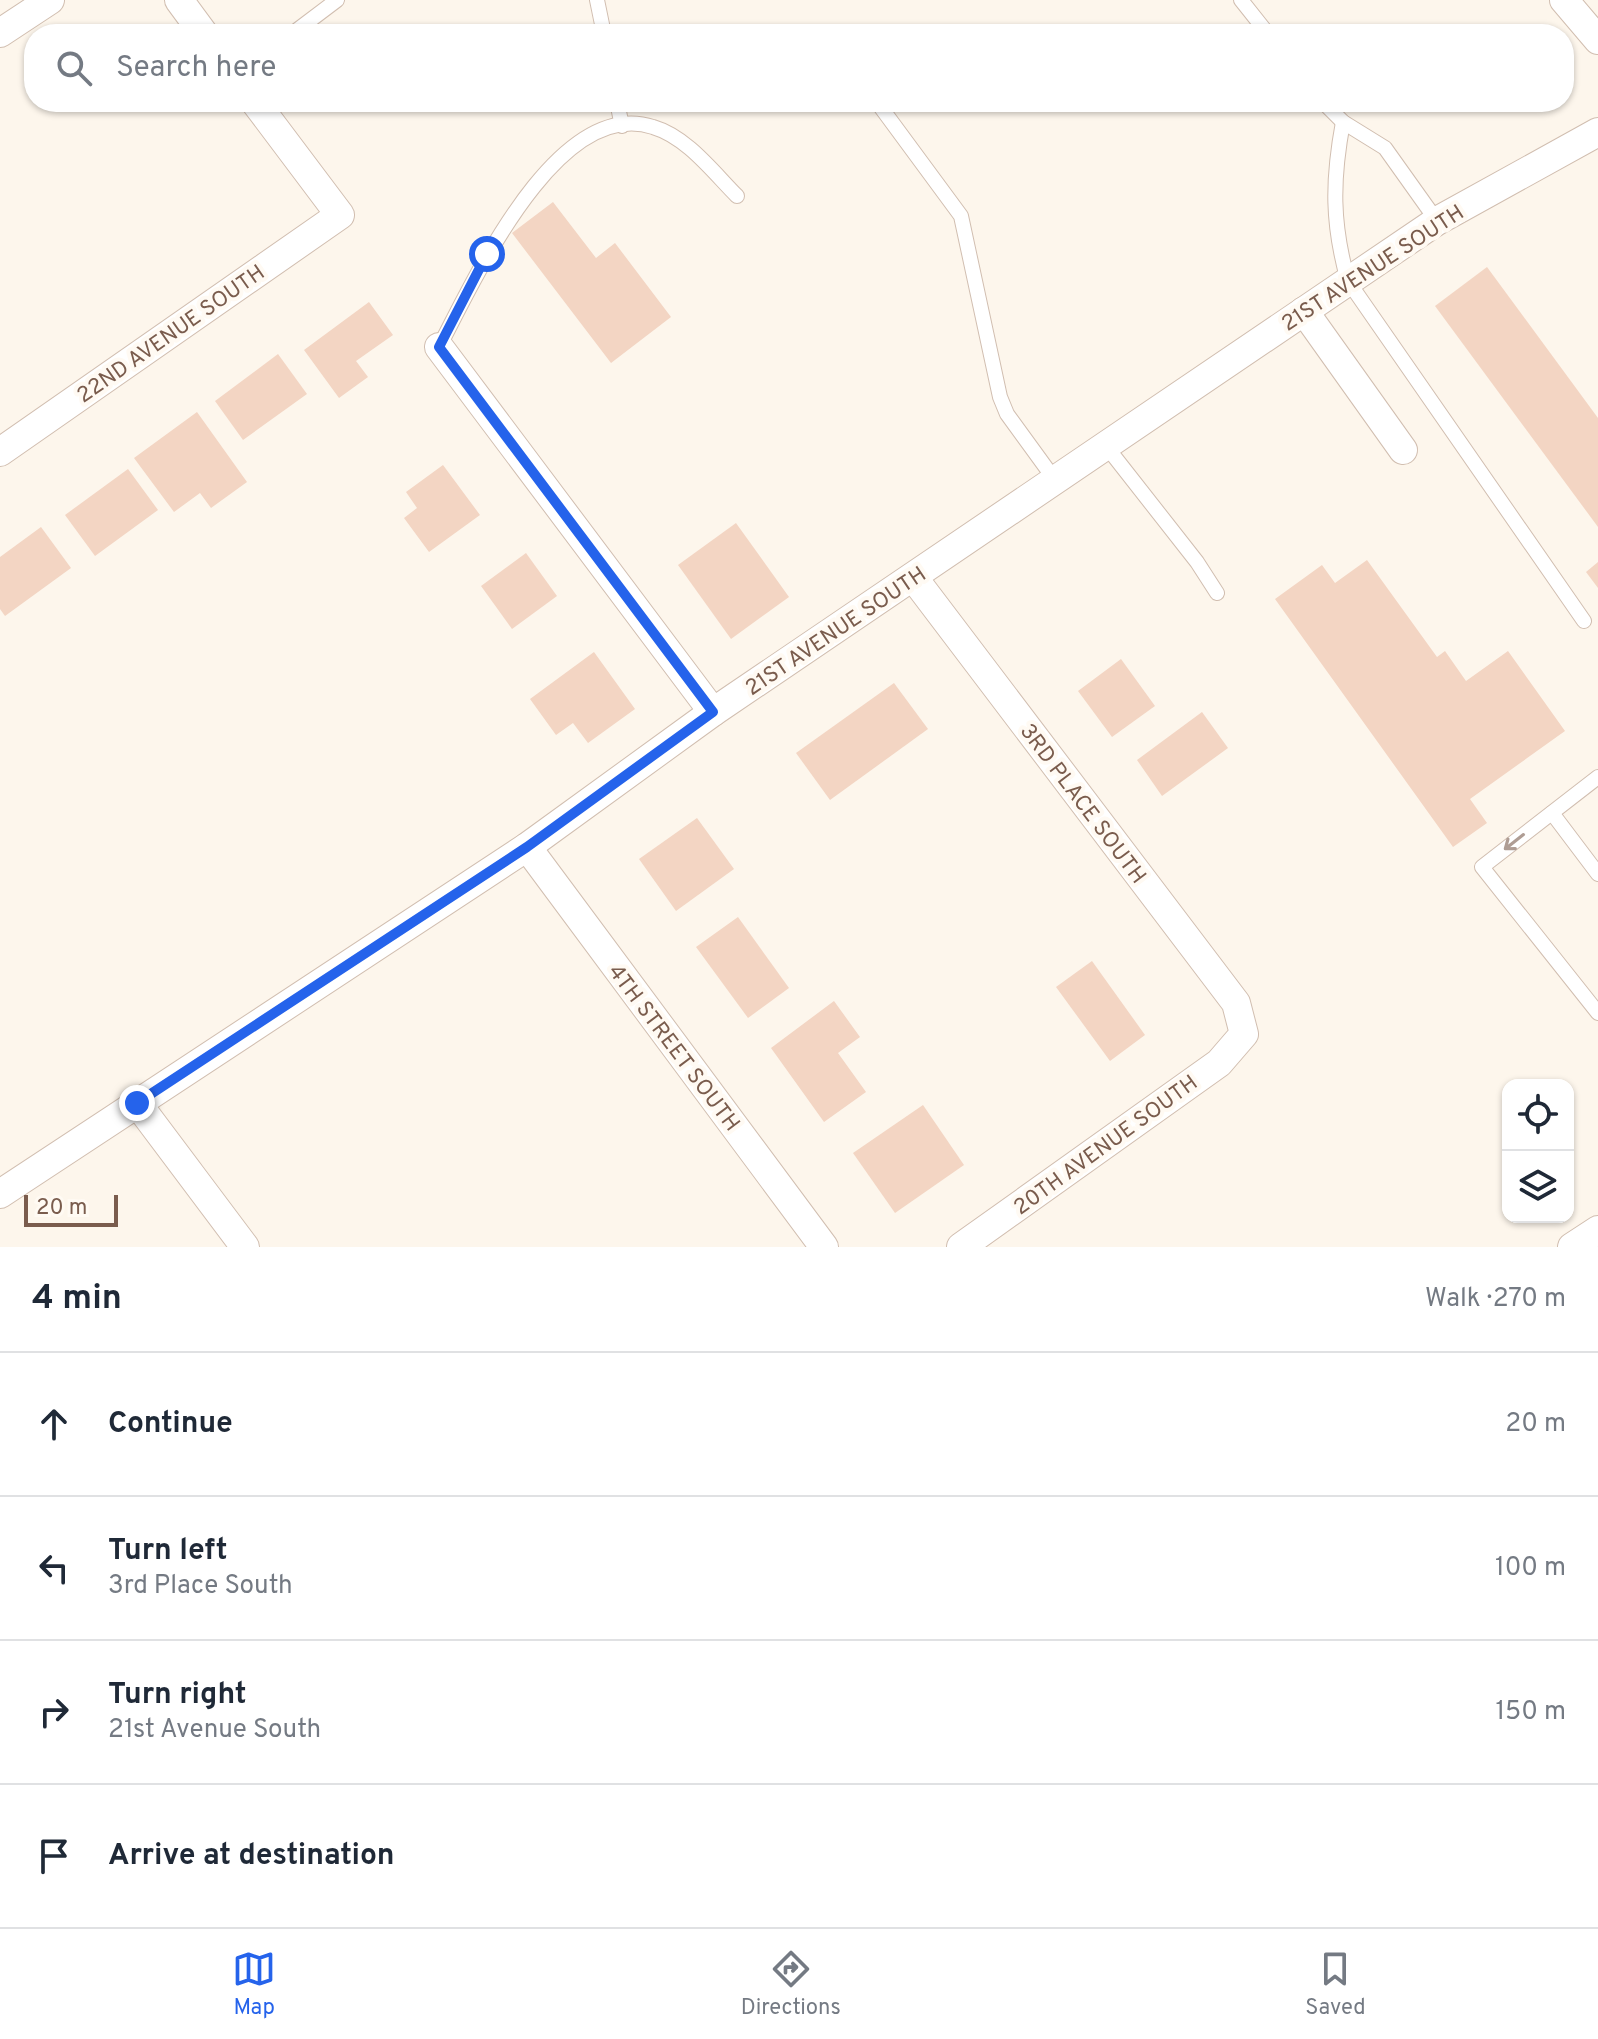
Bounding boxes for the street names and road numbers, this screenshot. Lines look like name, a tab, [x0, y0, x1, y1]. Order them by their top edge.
street label: 21ST AVENUE SOUTH	[1277, 200, 1470, 338]
street label: 22ND AVENUE SOUTH	[72, 260, 271, 410]
street label: 21ST AVENUE SOUTH	[741, 562, 932, 703]
street label: 3RD PLACE SOUTH	[1013, 719, 1151, 890]
street label: 4TH STREET SOUTH	[601, 960, 745, 1137]
street label: 20TH AVENUE SOUTH	[1009, 1070, 1204, 1222]

